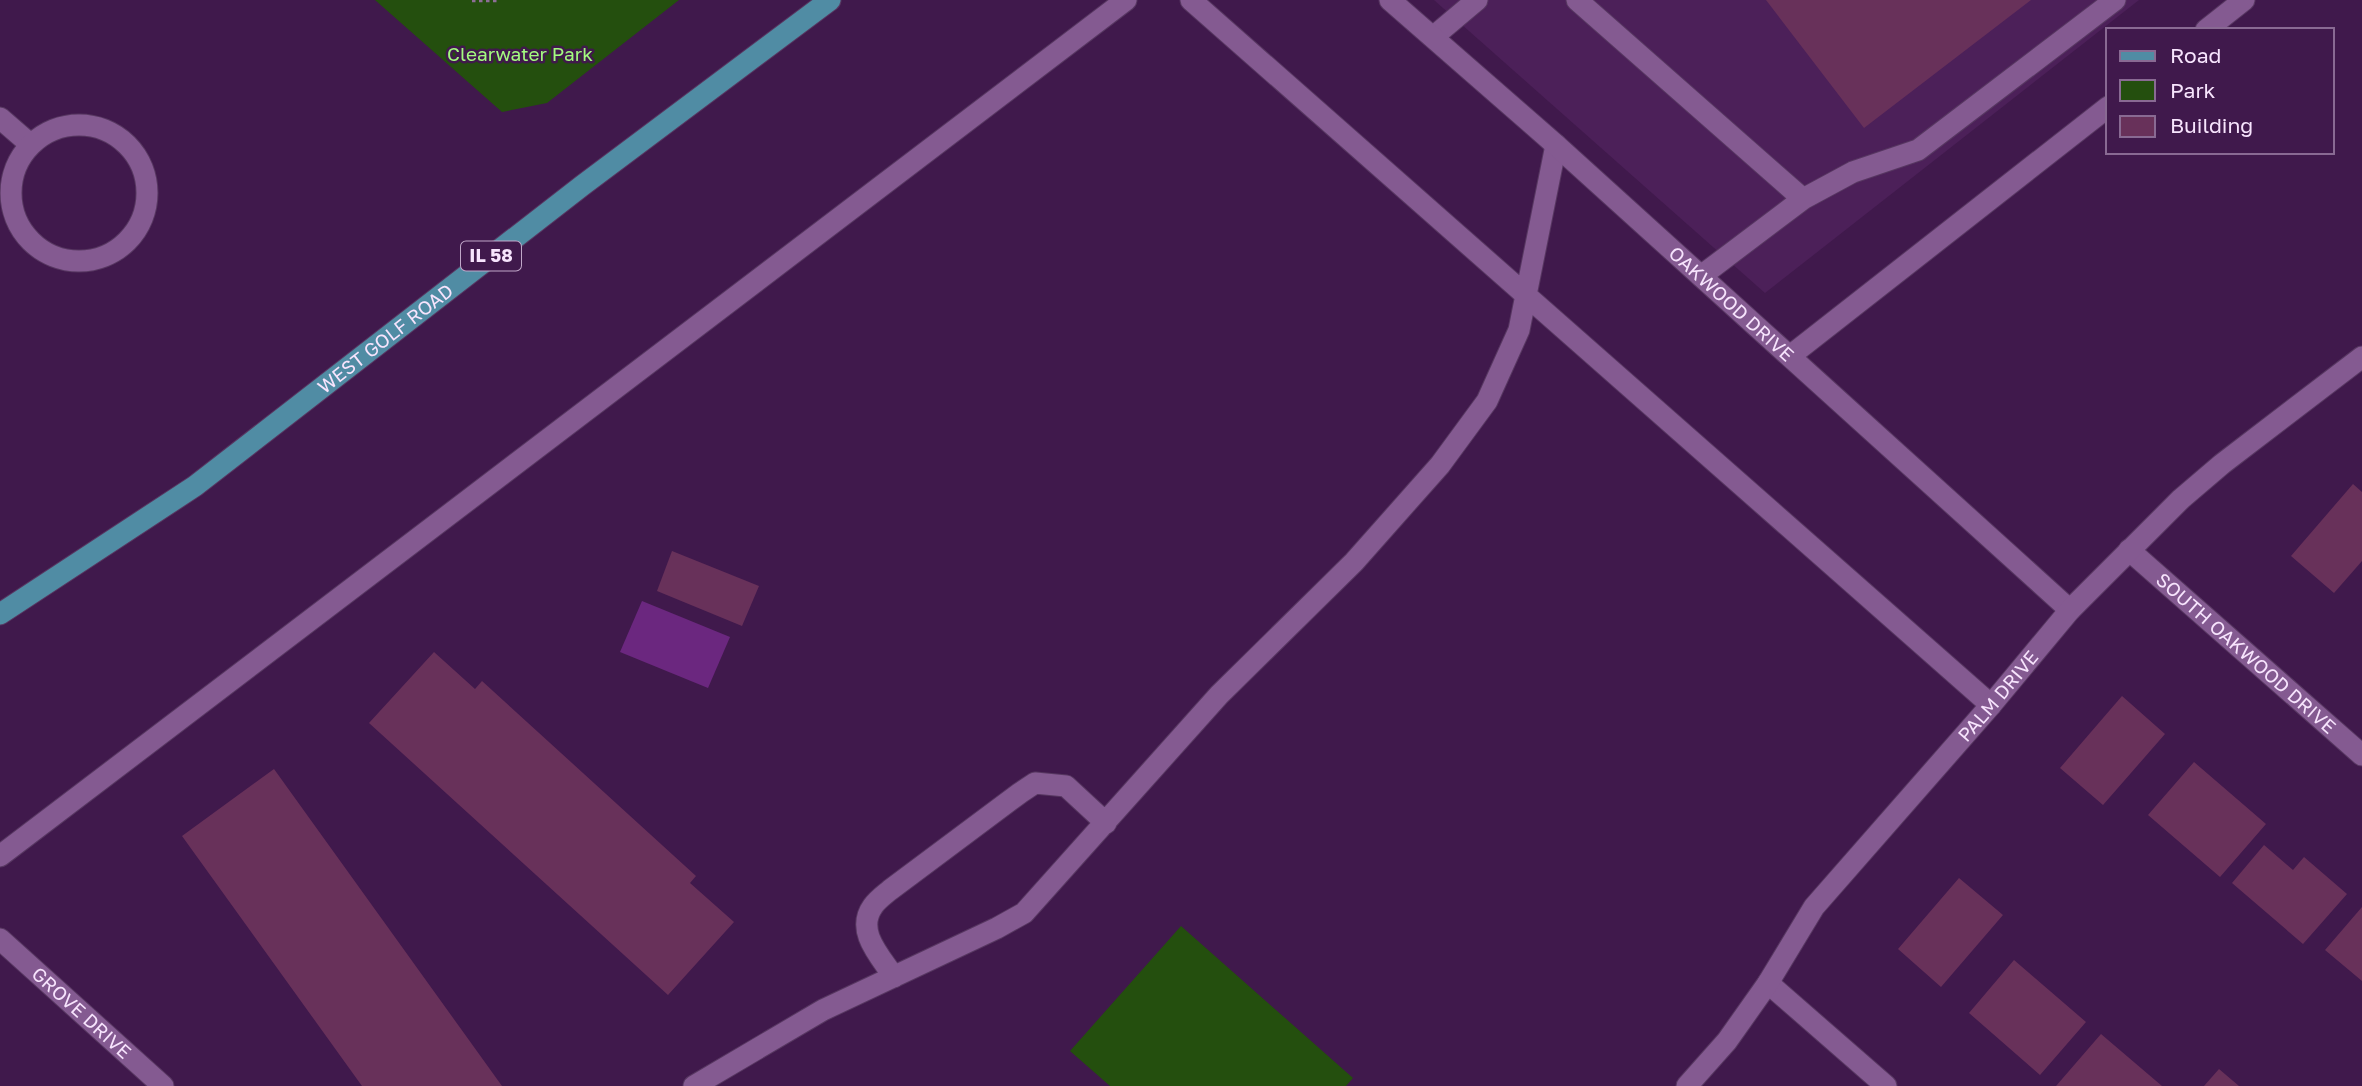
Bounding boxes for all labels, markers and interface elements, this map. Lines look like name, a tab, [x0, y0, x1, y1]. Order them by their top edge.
legend	[2106, 28, 2334, 154]
park label: Clearwater Park	[447, 42, 593, 65]
text: Road	[2170, 42, 2221, 68]
text: Park	[2170, 77, 2216, 103]
text: Building	[2170, 112, 2253, 138]
street label: OAKWOOD DRIVE	[1665, 241, 1799, 366]
road number: IL 58	[461, 242, 521, 270]
street label: WEST GOLF ROAD	[313, 278, 457, 398]
street label: SOUTH OAKWOOD DRIVE	[2152, 568, 2341, 738]
street label: PALM DRIVE	[1952, 645, 2043, 746]
street label: GROVE DRIVE	[28, 962, 136, 1063]

